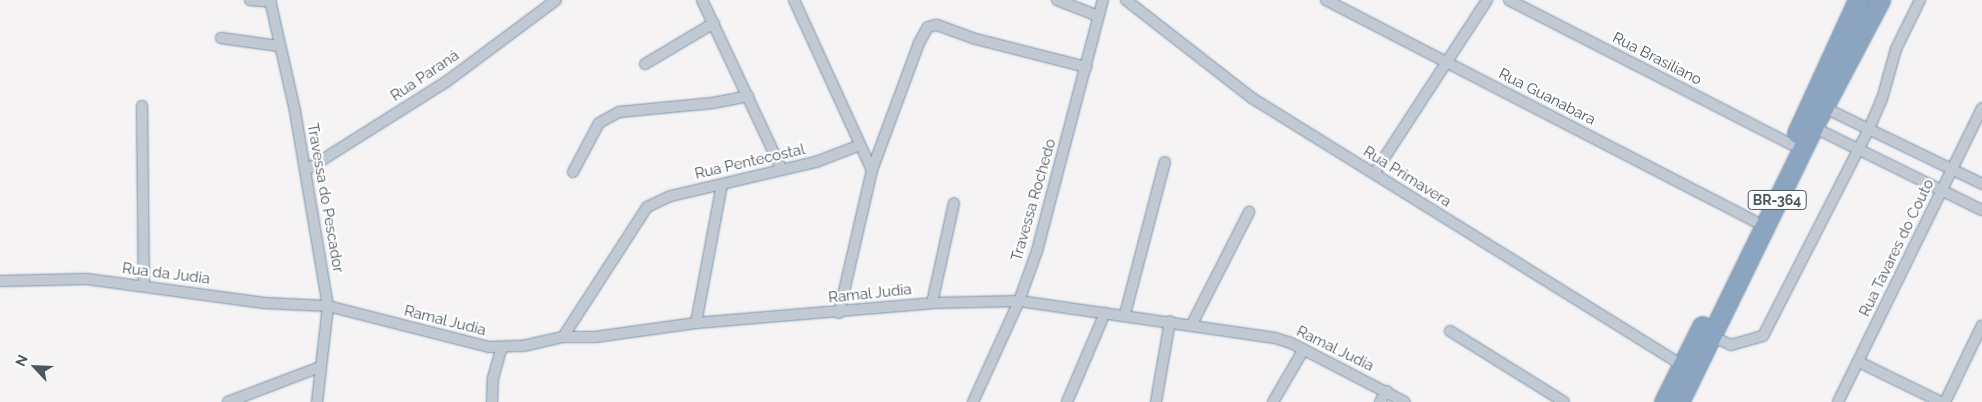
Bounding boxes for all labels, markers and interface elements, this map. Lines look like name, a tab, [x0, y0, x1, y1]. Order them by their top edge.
street label: Rua Brasiliano	[1609, 29, 1705, 89]
street label: Rua Paraná	[387, 47, 463, 105]
street label: Rua Guanabara	[1496, 65, 1598, 129]
street label: Travessa do Pescador	[303, 122, 347, 274]
street label: Travessa Rochedo	[1008, 137, 1060, 263]
street label: Rua Pentecostal	[693, 141, 807, 183]
street label: Rua Primavera	[1360, 143, 1454, 211]
street label: Rua Tavares do Couto	[1856, 176, 1938, 320]
road number: BR-364	[1747, 188, 1807, 212]
street label: Rua da Judia	[121, 260, 211, 288]
street label: Ramal Judia	[827, 281, 913, 307]
street label: Ramal Judia	[402, 302, 488, 340]
street label: Ramal Judia	[1293, 322, 1377, 376]
north arrow	[10, 342, 60, 392]
text: N	[12, 352, 31, 369]

